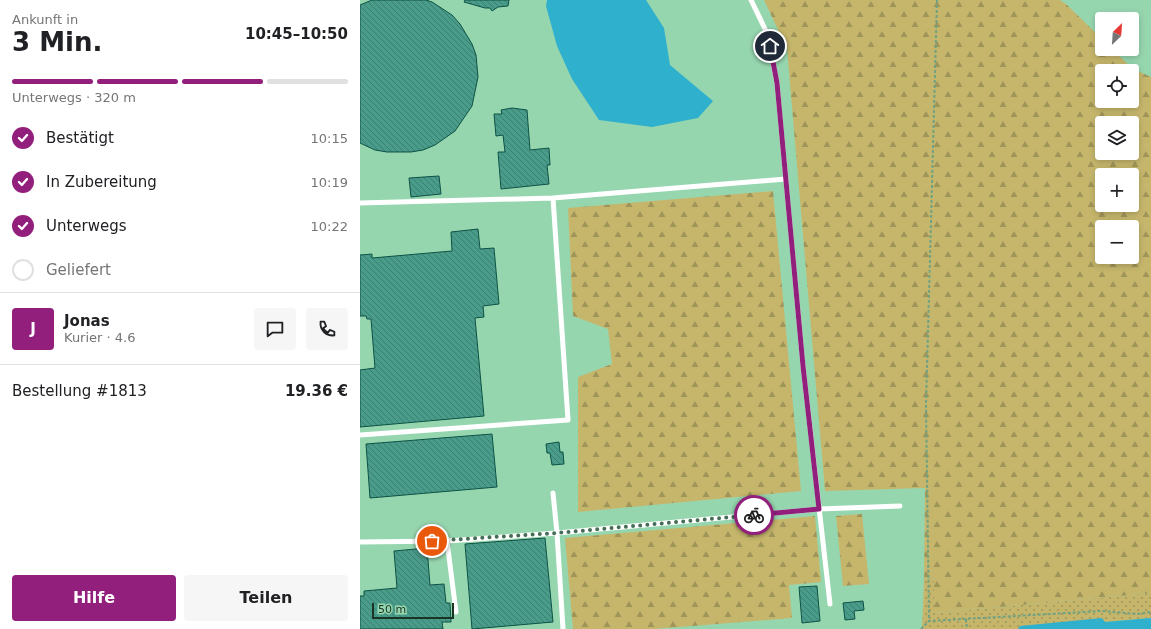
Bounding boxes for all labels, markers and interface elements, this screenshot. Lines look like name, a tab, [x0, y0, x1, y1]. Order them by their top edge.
text: Ankunft in	[12, 12, 78, 27]
north arrow	[1095, 12, 1139, 56]
map controls	[1095, 12, 1139, 264]
text: 10:45–10:50	[245, 25, 348, 43]
text: 3 Min.	[12, 27, 102, 57]
pin	[753, 29, 787, 63]
icon: home	[759, 35, 781, 57]
button: locate	[1095, 64, 1139, 108]
text: Unterwegs · 320 m	[12, 90, 136, 105]
button: layers	[1095, 116, 1139, 160]
icon: check	[12, 127, 34, 149]
text: Bestätigt	[46, 129, 114, 147]
text: 10:15	[311, 131, 348, 146]
button: +	[1095, 168, 1139, 212]
icon: check	[12, 171, 34, 193]
text: In Zubereitung	[46, 173, 157, 191]
text: 10:19	[311, 175, 348, 190]
icon: check	[12, 215, 34, 237]
text: Unterwegs	[46, 217, 127, 235]
text: 10:22	[311, 219, 348, 234]
button: −	[1095, 220, 1139, 264]
text: Geliefert	[46, 261, 111, 279]
button: chat	[254, 308, 296, 350]
button: phone	[306, 308, 348, 350]
text: Jonas	[64, 312, 110, 330]
text: J	[30, 320, 36, 338]
text: Kurier · 4.6	[64, 330, 136, 345]
text: Bestellung #1813	[12, 382, 147, 400]
text: 19.36 €	[285, 382, 348, 400]
courier	[734, 495, 774, 535]
icon: bike	[743, 504, 765, 526]
pin	[415, 524, 449, 558]
icon: bag	[421, 530, 443, 552]
button: Hilfe	[12, 575, 176, 621]
button: Teilen	[184, 575, 348, 621]
scale bar	[372, 601, 454, 620]
text: 50 m	[378, 603, 406, 616]

